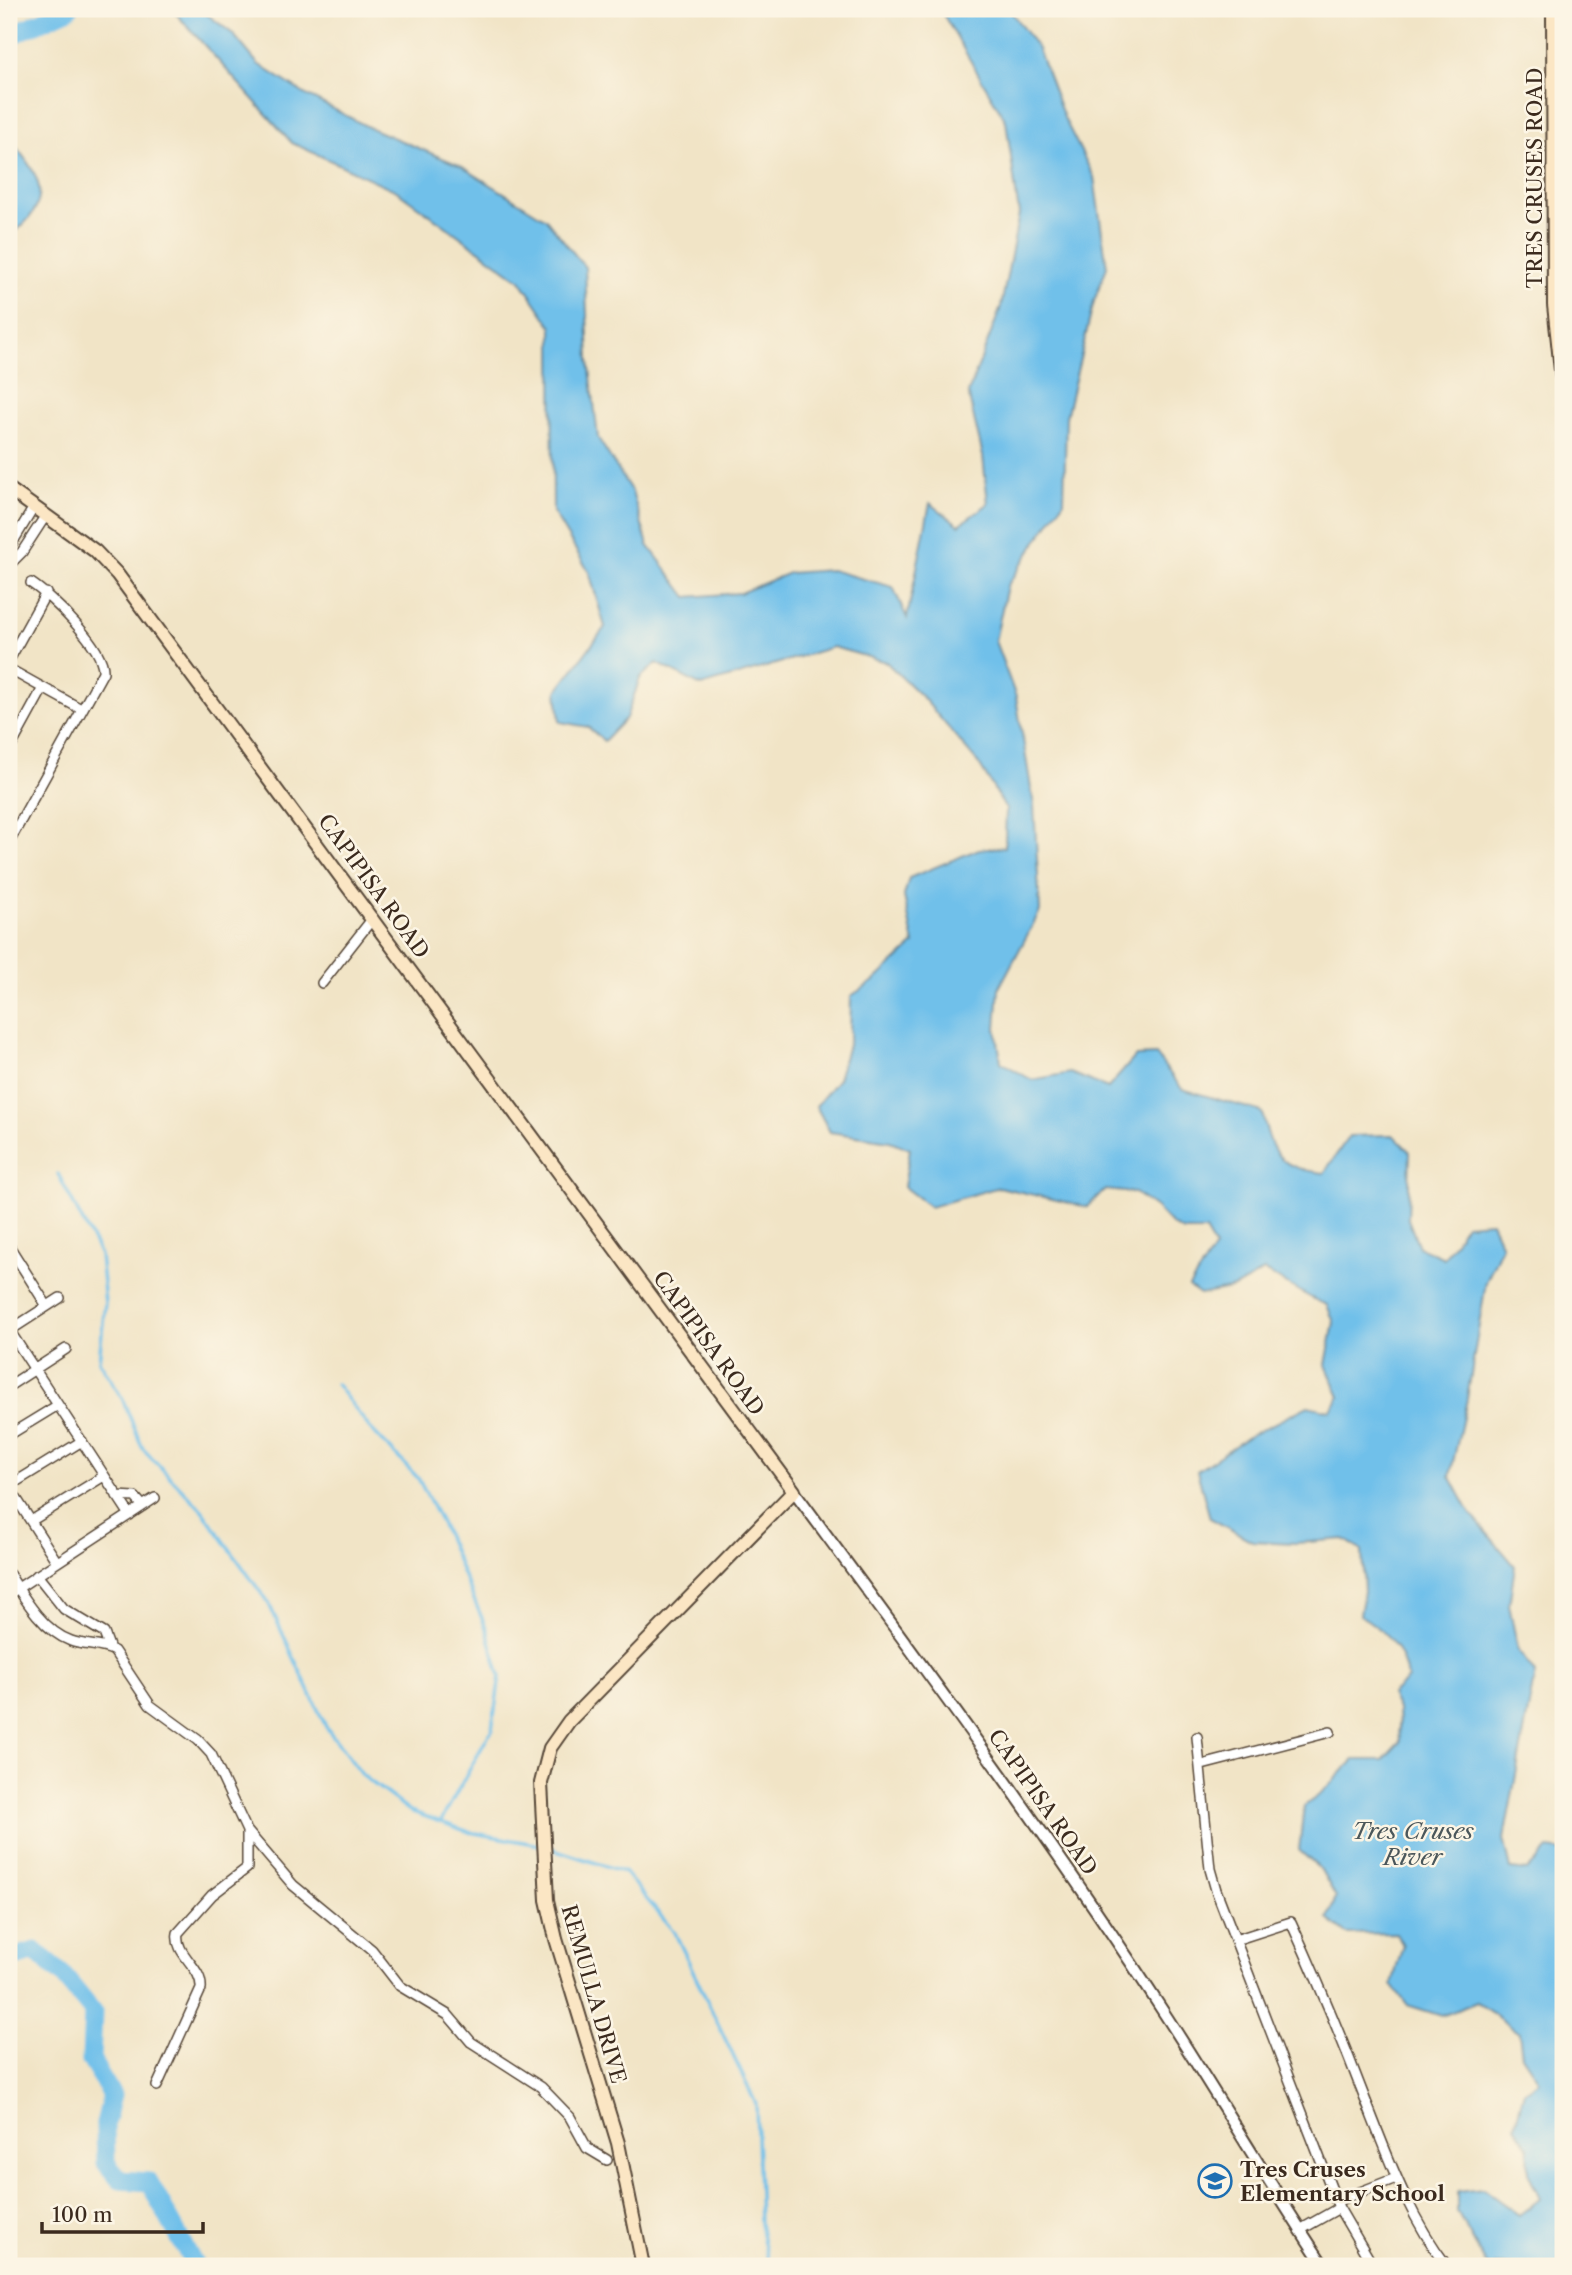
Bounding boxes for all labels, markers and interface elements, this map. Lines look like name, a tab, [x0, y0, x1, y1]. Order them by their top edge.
street label: TRES CRUSES ROAD	[1522, 68, 1547, 288]
street label: CAPIPISA ROAD	[313, 809, 435, 963]
street label: CAPIPISA ROAD	[648, 1266, 770, 1420]
street label: CAPIPISA ROAD	[983, 1724, 1103, 1880]
water label: Tres Cruses River	[1352, 1817, 1475, 1871]
street label: REMULLA DRIVE	[557, 1902, 631, 2086]
place label: Tres Cruses Elementary School	[1240, 2157, 1445, 2206]
school or university icon: Tres Cruses Elementary School	[1196, 2162, 1234, 2200]
scale bar	[42, 2191, 203, 2235]
text: 100 m	[52, 2202, 113, 2227]

